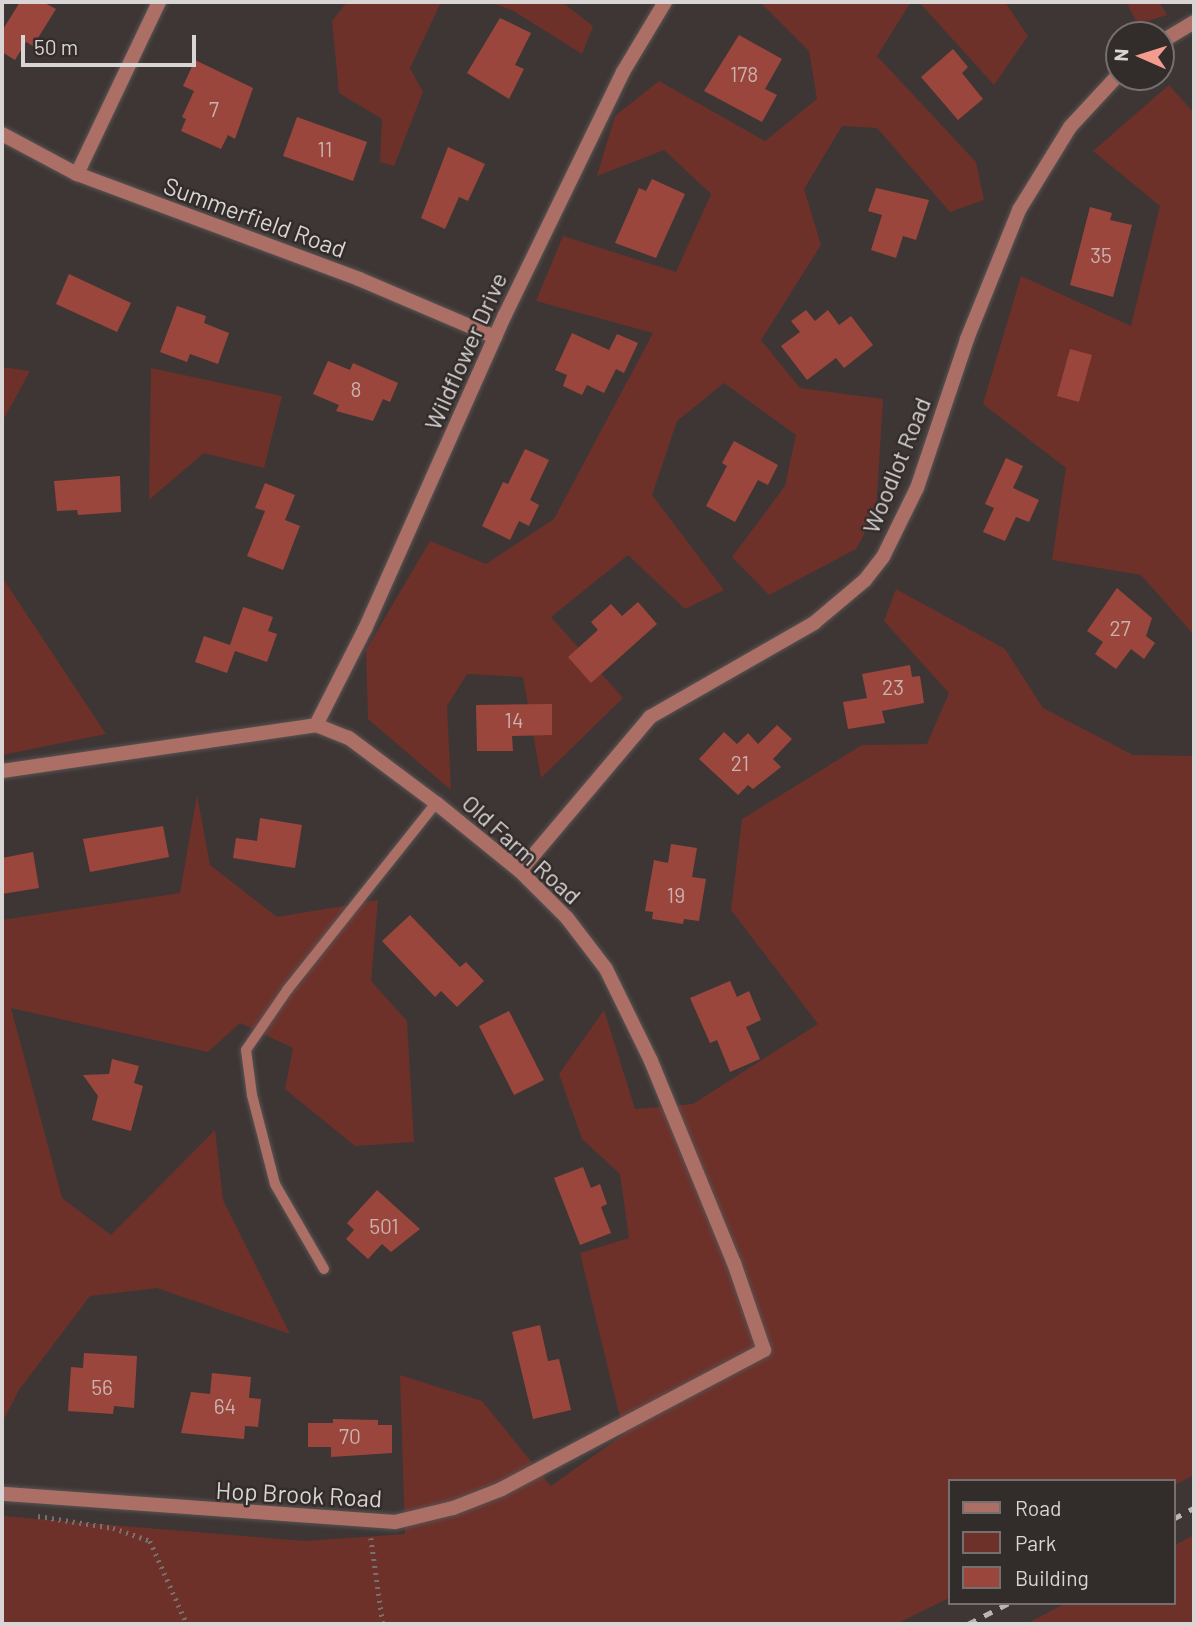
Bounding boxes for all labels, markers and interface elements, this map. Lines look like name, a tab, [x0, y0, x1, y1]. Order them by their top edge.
scale bar	[24, 21, 200, 65]
north arrow	[1105, 21, 1175, 91]
text: 50 m	[34, 34, 78, 59]
text: N	[1109, 48, 1132, 62]
house number: 178	[730, 61, 758, 87]
house number: 7	[209, 96, 219, 122]
house number: 11	[318, 136, 332, 162]
street label: Summerfield Road	[160, 171, 350, 263]
house number: 35	[1090, 242, 1112, 268]
street label: Wildflower Drive	[417, 268, 513, 434]
house number: 8	[351, 376, 361, 402]
street label: Woodlot Road	[856, 393, 936, 537]
house number: 27	[1109, 615, 1131, 641]
house number: 23	[882, 674, 904, 700]
house number: 14	[505, 707, 523, 733]
house number: 21	[731, 750, 749, 776]
street label: Old Farm Road	[457, 788, 587, 910]
house number: 19	[667, 882, 685, 908]
house number: 501	[369, 1213, 399, 1239]
house number: 56	[91, 1374, 113, 1400]
house number: 64	[214, 1393, 236, 1419]
house number: 70	[339, 1423, 361, 1449]
street label: Hop Brook Road	[215, 1475, 383, 1513]
legend	[948, 1479, 1175, 1605]
text: Road	[1015, 1495, 1061, 1520]
text: Park	[1015, 1530, 1056, 1555]
text: Building	[1015, 1565, 1089, 1590]

